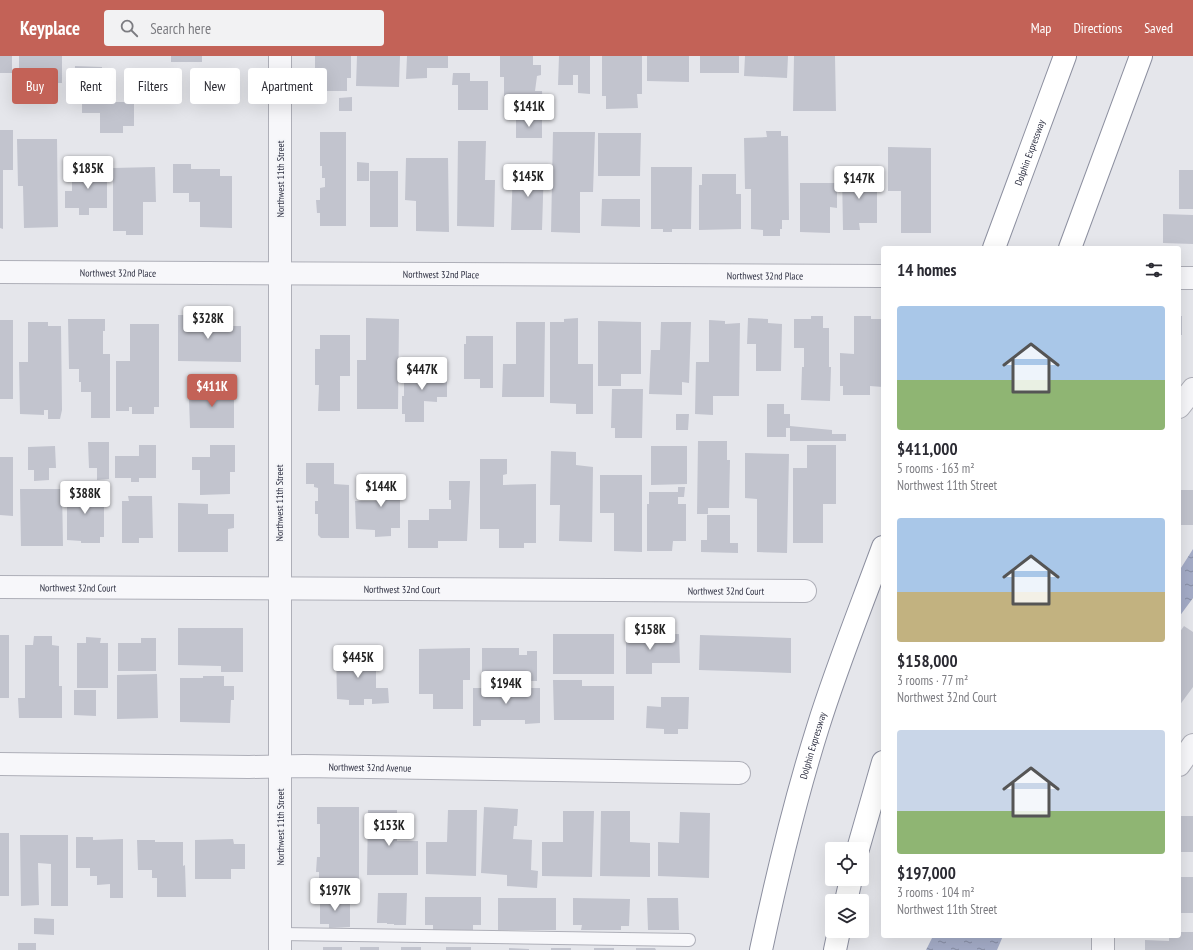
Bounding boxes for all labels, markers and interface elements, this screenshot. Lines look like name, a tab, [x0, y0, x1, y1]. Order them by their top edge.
search box	[104, 10, 384, 46]
text: Keyplace	[20, 16, 80, 40]
icon: search	[118, 17, 140, 39]
text: Search here	[150, 19, 211, 38]
text: Map	[1031, 19, 1051, 37]
text: Directions	[1073, 19, 1122, 37]
text: Saved	[1144, 19, 1173, 37]
chip: Buy	[12, 68, 58, 104]
chip: Rent	[66, 68, 116, 104]
chip: Filters	[124, 68, 182, 104]
chip: New	[190, 68, 240, 104]
chip: Apartment	[248, 68, 327, 104]
pin: $141K	[501, 94, 557, 128]
text: $141K	[513, 98, 545, 115]
street label: Dolphin Expressway	[1012, 117, 1048, 187]
street label: Northwest 11th Street	[274, 140, 287, 218]
pin: $185K	[60, 156, 116, 190]
text: $185K	[72, 160, 104, 177]
pin: $145K	[500, 164, 556, 198]
pin: $147K	[831, 166, 887, 200]
text: $145K	[512, 168, 544, 185]
text: $147K	[843, 170, 875, 187]
text: 14 homes	[897, 259, 956, 281]
icon: filters	[1143, 259, 1165, 281]
street label: Northwest 32nd Place	[80, 266, 156, 280]
street label: Northwest 32nd Place	[403, 268, 479, 281]
street label: Northwest 32nd Place	[727, 269, 803, 283]
pin: $328K	[180, 306, 236, 340]
text: $328K	[192, 310, 224, 327]
icon: home	[995, 332, 1067, 404]
pin: $447K	[394, 357, 450, 391]
text: $447K	[406, 361, 438, 378]
pin: $411K	[184, 374, 240, 408]
text: $411K	[196, 378, 228, 395]
text: $411,000	[897, 438, 958, 460]
text: 5 rooms · 163 m²	[897, 460, 975, 477]
street label: Northwest 11th Street	[273, 464, 286, 542]
pin: $144K	[353, 474, 409, 508]
text: Northwest 11th Street	[897, 477, 997, 494]
text: $144K	[365, 478, 397, 495]
pin: $388K	[57, 481, 113, 515]
text: $388K	[69, 485, 101, 502]
icon: home	[995, 544, 1067, 616]
street label: Northwest 32nd Court	[40, 581, 117, 595]
street label: Northwest 32nd Court	[364, 583, 441, 596]
street label: Northwest 32nd Court	[688, 584, 765, 598]
pin: $158K	[622, 617, 678, 651]
text: $158K	[634, 621, 666, 638]
pin: $445K	[330, 645, 386, 679]
text: $445K	[342, 649, 374, 666]
text: $158,000	[897, 650, 958, 672]
pin: $194K	[478, 671, 534, 705]
text: 3 rooms · 77 m²	[897, 672, 968, 689]
text: $194K	[490, 675, 522, 692]
text: Northwest 32nd Court	[897, 689, 997, 706]
street label: Dolphin Expressway	[797, 710, 829, 781]
icon: home	[995, 756, 1067, 828]
street label: Northwest 32nd Avenue	[328, 760, 412, 775]
street label: Northwest 11th Street	[274, 788, 287, 866]
pin: $153K	[361, 813, 417, 847]
text: $153K	[373, 817, 405, 834]
map controls	[825, 842, 869, 938]
button: locate	[825, 842, 869, 886]
text: $197,000	[897, 862, 956, 884]
pin: $197K	[307, 878, 363, 912]
text: $197K	[319, 882, 351, 899]
text: 3 rooms · 104 m²	[897, 884, 975, 901]
button: layers	[825, 894, 869, 938]
text: Northwest 11th Street	[897, 901, 997, 918]

